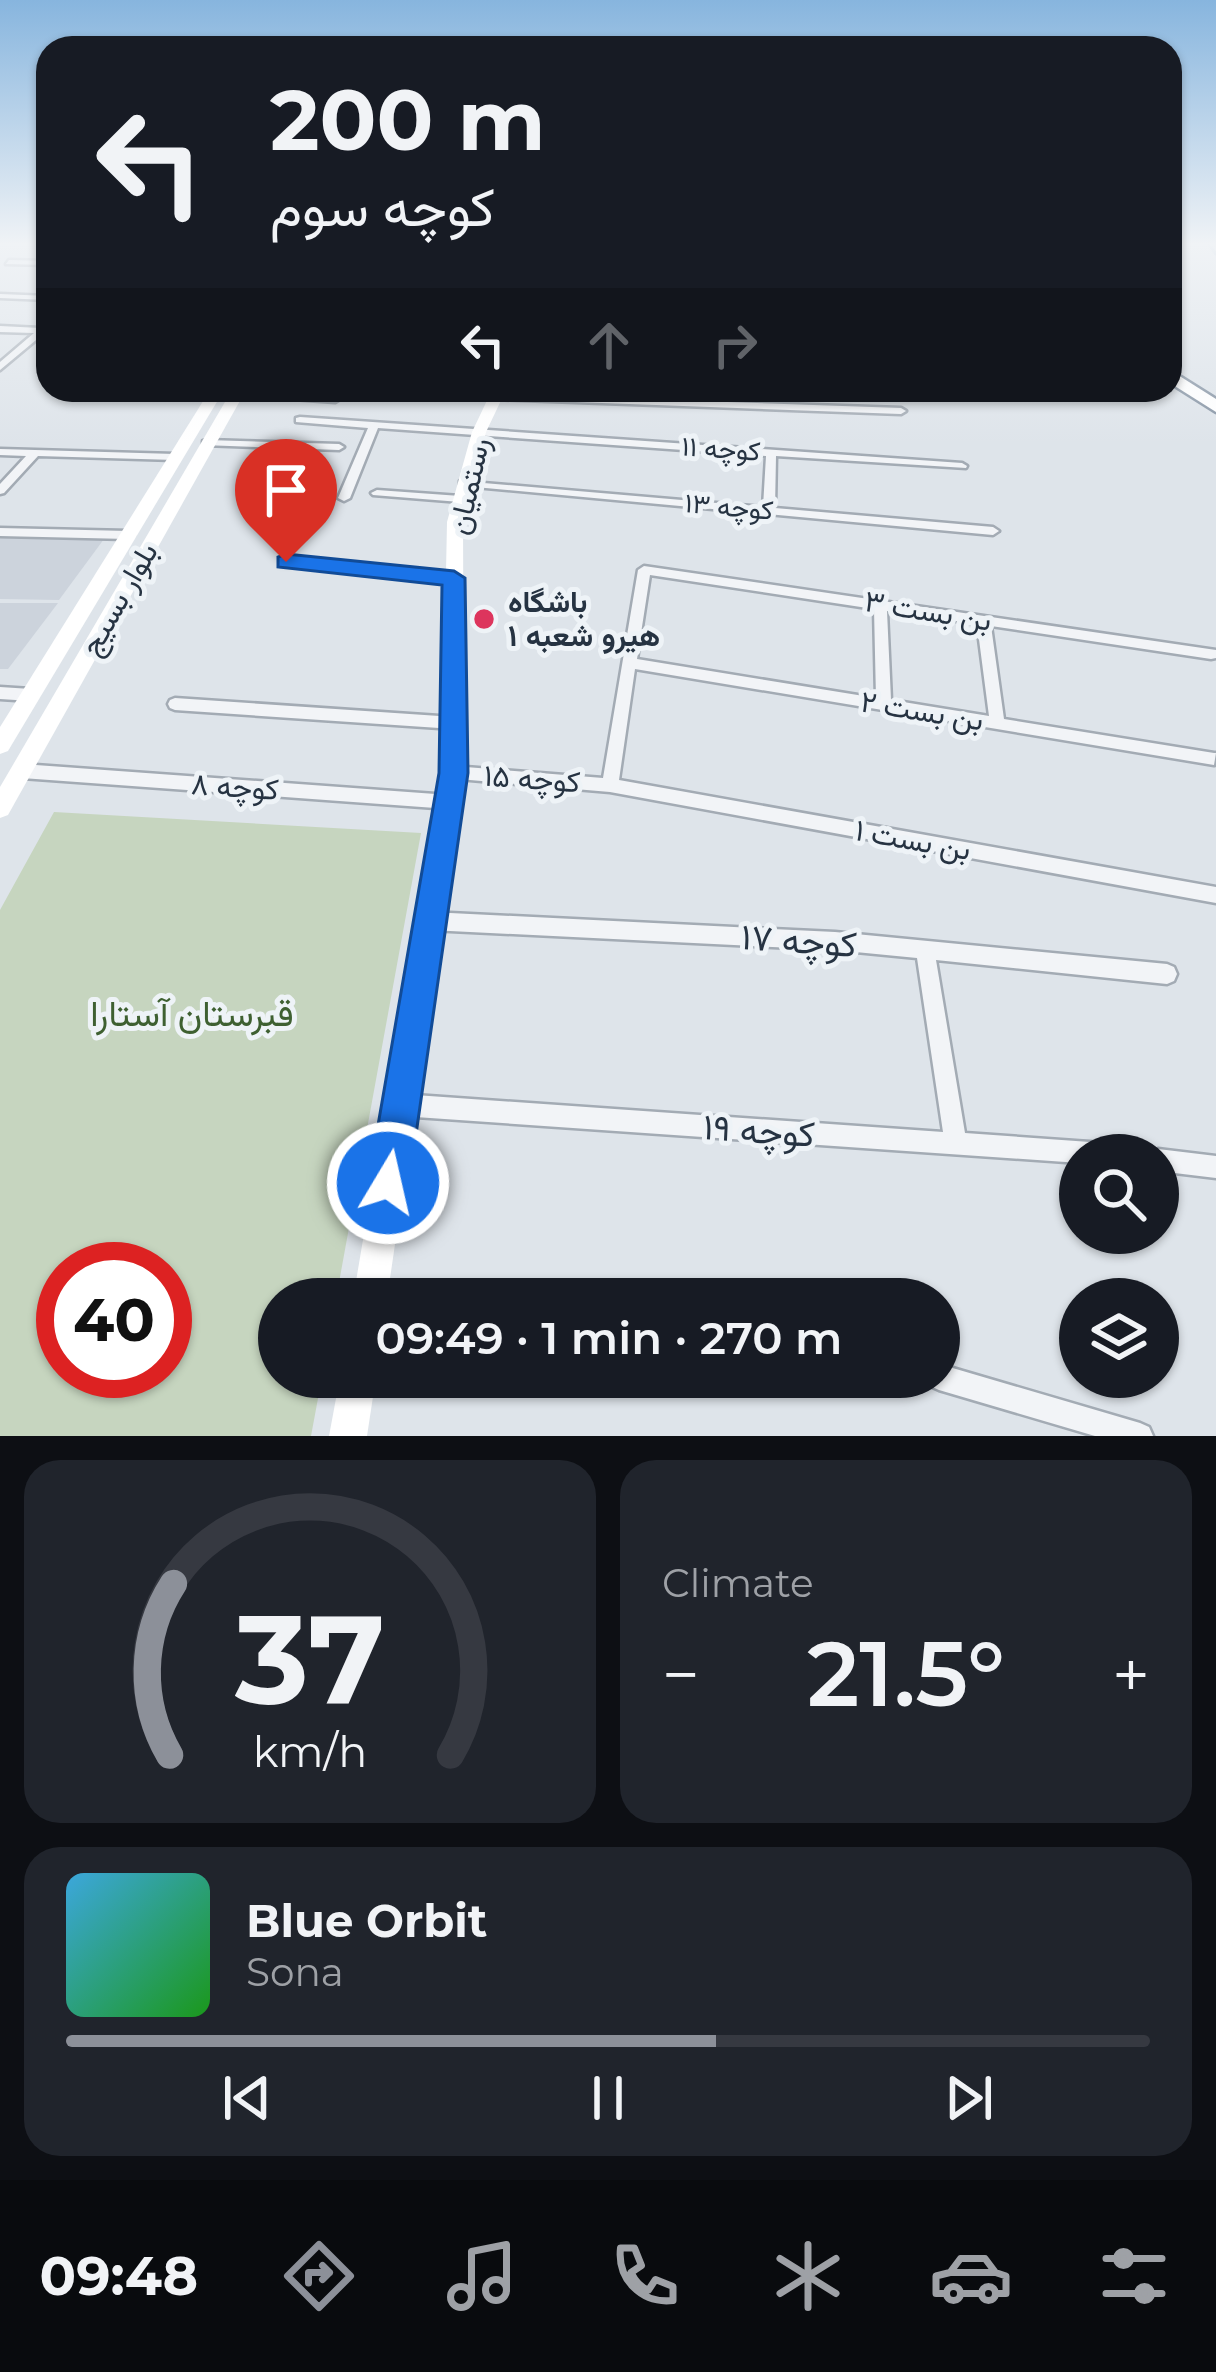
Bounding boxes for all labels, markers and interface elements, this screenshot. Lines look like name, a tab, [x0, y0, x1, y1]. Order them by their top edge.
text: 200 m	[270, 69, 546, 171]
icon: left	[72, 84, 228, 240]
text: کوچه سوم	[270, 174, 495, 240]
icon: left	[450, 312, 516, 378]
icon: ahead	[576, 312, 642, 378]
icon: right	[702, 312, 768, 378]
street label: کوچه ۱۱	[680, 429, 761, 470]
street label: رستمیان	[439, 434, 498, 538]
pin	[235, 439, 337, 562]
icon: arrive	[253, 457, 319, 523]
street label: کوچه ۱۳	[683, 486, 775, 529]
street label: بلوار بسیج	[72, 536, 167, 663]
street label: بن بست ۳	[862, 582, 994, 639]
place label: باشگاه هیرو شعبه ۱	[508, 583, 660, 654]
marker: باشگاه هیرو شعبه ۱	[471, 606, 497, 632]
street label: بن بست ۲	[858, 683, 986, 738]
street label: کوچه ۱۵	[482, 757, 581, 802]
street label: کوچه ۸	[190, 765, 280, 810]
street label: بن بست ۱	[852, 811, 974, 868]
street label: کوچه ۱۷	[739, 914, 858, 969]
park label: قبرستان آستارا	[90, 991, 294, 1036]
street label: کوچه ۱۹	[701, 1104, 816, 1159]
position arrow	[325, 1120, 451, 1246]
map controls	[1059, 1134, 1179, 1398]
button: search	[1059, 1134, 1179, 1254]
speed limit sign: 40	[36, 1242, 192, 1398]
button: layers	[1059, 1278, 1179, 1398]
text: 09:49 · 1 min · 270 m	[376, 1310, 842, 1365]
text: Climate	[662, 1559, 814, 1607]
text: 37	[234, 1583, 385, 1735]
text: 21.5°	[807, 1619, 1005, 1729]
text: −	[662, 1634, 700, 1715]
text: +	[1112, 1634, 1150, 1715]
text: km/h	[253, 1724, 367, 1777]
text: Blue Orbit	[246, 1893, 487, 1948]
text: Sona	[246, 1948, 344, 1996]
icon: previous	[214, 2065, 280, 2131]
icon: pause	[575, 2065, 641, 2131]
icon: next	[936, 2065, 1002, 2131]
icon: directions	[277, 2234, 361, 2318]
icon: music	[440, 2234, 524, 2318]
icon: phone	[603, 2234, 687, 2318]
icon: climate	[766, 2234, 850, 2318]
icon: car	[929, 2234, 1013, 2318]
icon: filters	[1092, 2234, 1176, 2318]
text: 09:48	[40, 2243, 198, 2309]

